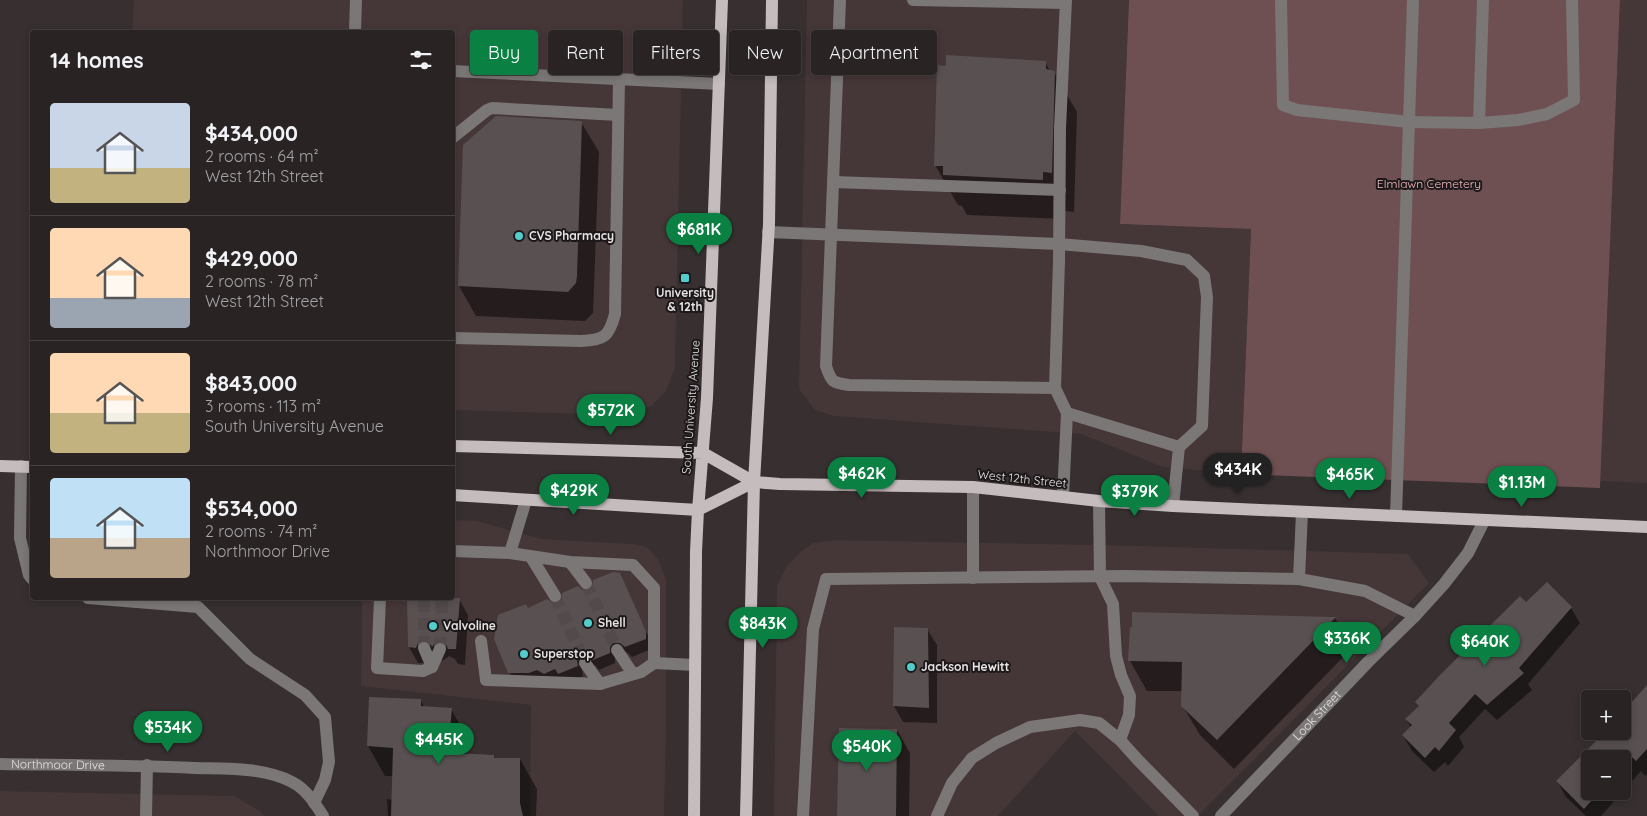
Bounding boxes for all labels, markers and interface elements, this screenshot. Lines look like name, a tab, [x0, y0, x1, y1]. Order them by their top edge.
chip: Buy	[470, 30, 538, 75]
chip: Rent	[548, 30, 623, 75]
chip: Filters	[633, 30, 719, 75]
chip: New	[729, 30, 801, 75]
chip: Apartment	[811, 30, 937, 75]
icon: filters	[407, 46, 435, 74]
text: 14 homes	[50, 47, 144, 73]
text: $434,000	[205, 120, 298, 146]
icon: home	[90, 123, 150, 183]
text: 2 rooms · 64 m²	[205, 146, 319, 166]
text: West 12th Street	[205, 166, 324, 186]
park label: Elmlawn Cemetery	[1377, 176, 1481, 191]
pin: $681K	[664, 212, 734, 255]
text: $681K	[677, 219, 721, 239]
place label: CVS Pharmacy	[529, 228, 614, 243]
marker: CVS Pharmacy	[513, 230, 525, 242]
text: $429,000	[205, 245, 298, 271]
icon: home	[90, 248, 150, 308]
text: 2 rooms · 78 m²	[205, 271, 318, 291]
marker: University & 12th	[679, 272, 691, 284]
place label: University & 12th	[656, 285, 714, 314]
text: West 12th Street	[205, 291, 324, 311]
street label: South University Avenue	[678, 339, 703, 474]
text: $843,000	[205, 370, 297, 396]
icon: home	[90, 373, 150, 433]
pin: $572K	[576, 394, 646, 436]
text: 3 rooms · 113 m²	[205, 396, 321, 416]
text: $572K	[587, 400, 635, 420]
text: South University Avenue	[205, 416, 384, 436]
pin: $434K	[1203, 452, 1273, 495]
pin: $462K	[827, 456, 897, 499]
pin: $465K	[1315, 458, 1385, 500]
text: $434K	[1214, 459, 1262, 479]
text: $462K	[838, 463, 886, 483]
text: $465K	[1326, 464, 1374, 484]
street label: West 12th Street	[977, 466, 1067, 491]
pin: $1.13M	[1481, 466, 1563, 508]
text: $1.13M	[1499, 472, 1545, 492]
pin: $429K	[539, 474, 609, 516]
pin: $379K	[1100, 474, 1170, 517]
text: $429K	[550, 480, 598, 500]
text: $379K	[1112, 481, 1158, 501]
text: $534,000	[205, 495, 298, 521]
icon: home	[90, 498, 150, 558]
text: 2 rooms · 74 m²	[205, 521, 317, 541]
text: Northmoor Drive	[205, 541, 330, 561]
pin: $843K	[728, 606, 798, 649]
text: $843K	[740, 613, 786, 633]
place label: Shell	[598, 615, 626, 630]
marker: Shell	[582, 617, 594, 629]
place label: Valvoline	[443, 618, 496, 633]
marker: Valvoline	[427, 620, 439, 632]
pin: $336K	[1312, 622, 1382, 664]
pin: $640K	[1450, 624, 1520, 667]
text: $336K	[1324, 628, 1370, 648]
text: $640K	[1461, 631, 1509, 651]
place label: Superstop	[534, 646, 594, 661]
marker: Superstop	[518, 648, 530, 660]
place label: Jackson Hewitt	[921, 659, 1010, 674]
marker: Jackson Hewitt	[905, 661, 917, 673]
street label: Look Street	[1289, 687, 1344, 743]
map controls	[1581, 690, 1631, 800]
button: +	[1581, 690, 1631, 740]
pin: $534K	[133, 710, 203, 753]
text: $534K	[144, 717, 192, 737]
pin: $445K	[404, 722, 474, 765]
text: $445K	[415, 729, 463, 749]
pin: $540K	[832, 730, 902, 772]
text: $540K	[843, 736, 891, 756]
button: −	[1581, 750, 1631, 800]
street label: Northmoor Drive	[11, 756, 105, 772]

